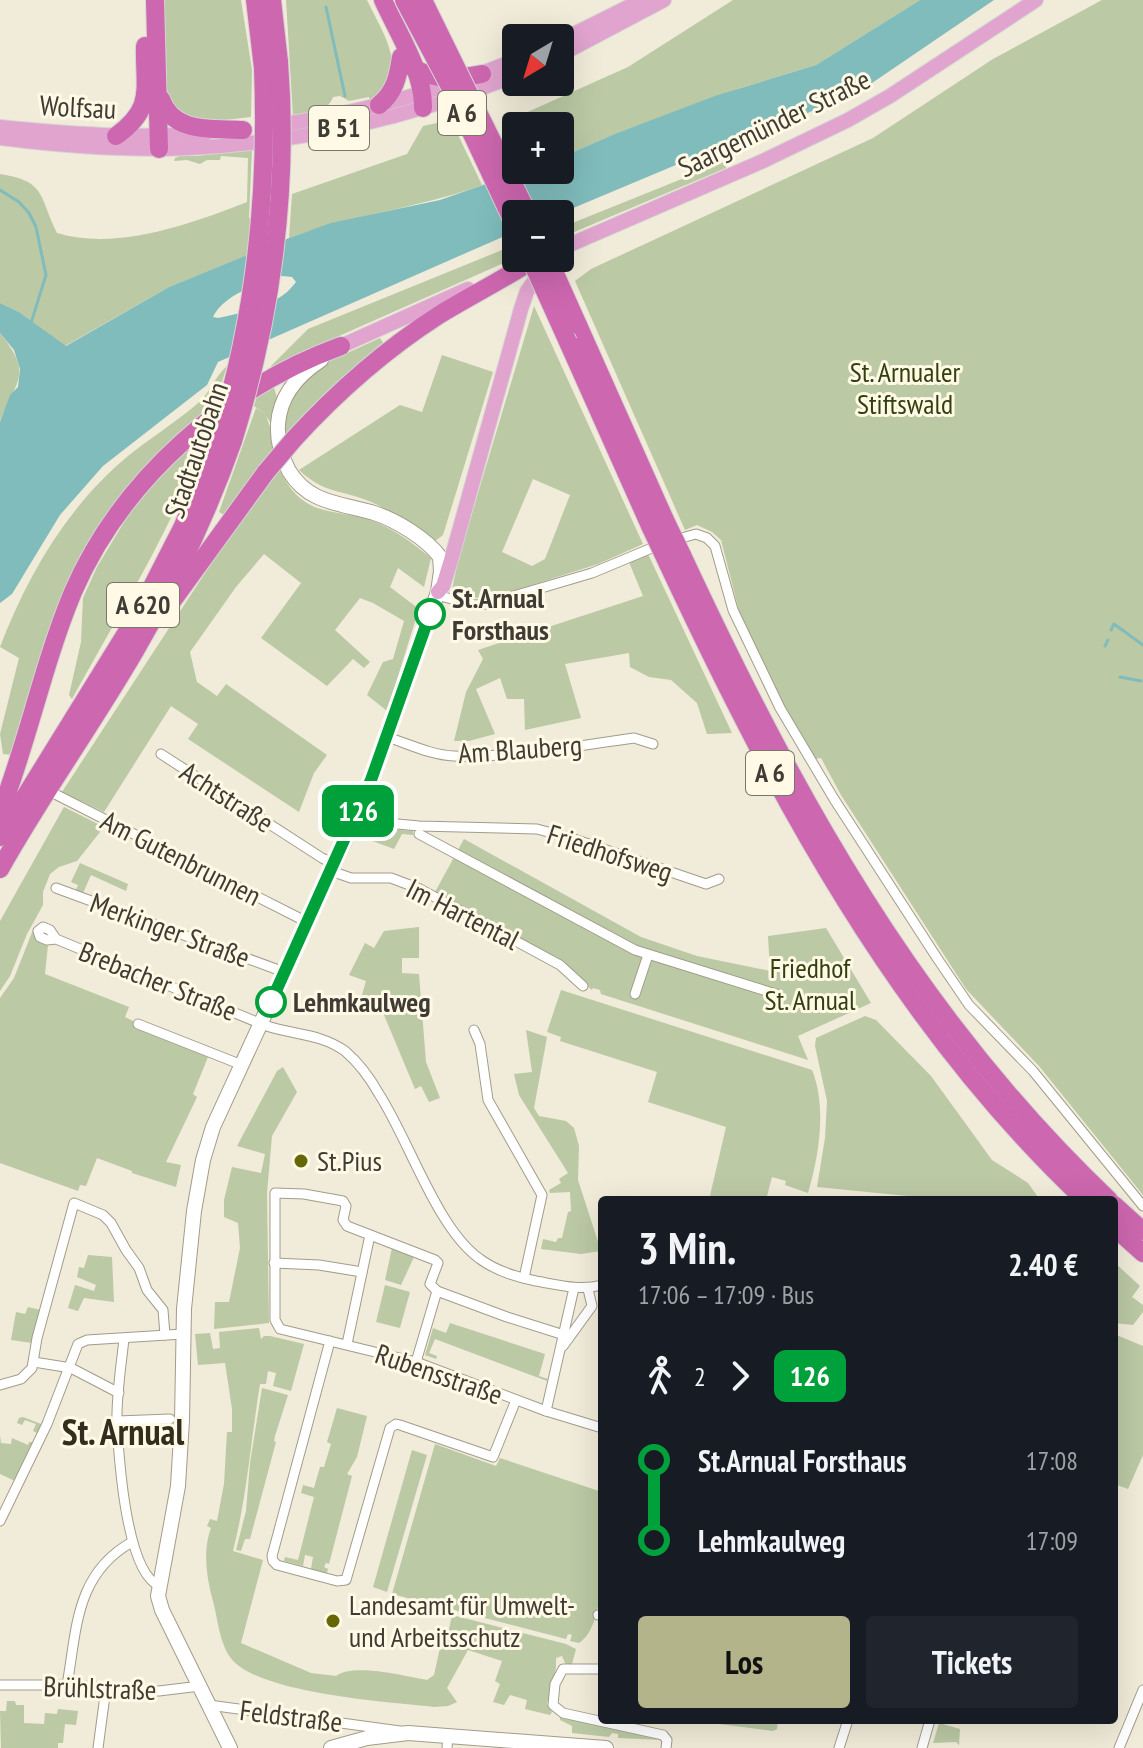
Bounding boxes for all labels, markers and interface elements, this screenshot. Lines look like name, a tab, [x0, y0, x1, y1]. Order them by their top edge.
north arrow	[502, 24, 574, 96]
map controls	[502, 24, 574, 272]
street label: Saargemünder Straße	[672, 60, 876, 185]
street label: Wolfsau	[39, 86, 117, 127]
road number: A 6	[438, 91, 486, 135]
road number: B 51	[309, 106, 369, 150]
button: +	[502, 112, 574, 184]
button: −	[502, 200, 574, 272]
park label: St. Arnualer Stiftswald	[850, 353, 960, 422]
street label: Stadtautobahn	[155, 377, 236, 523]
place label: St.Arnual Forsthaus	[452, 579, 549, 648]
road number: A 620	[107, 583, 179, 627]
marker: St.Arnual Forsthaus	[415, 599, 445, 629]
street label: Am Blauberg	[457, 726, 583, 771]
road number: A 6	[746, 751, 794, 795]
street label: Achtstraße	[174, 753, 281, 840]
line badge: 126	[312, 785, 404, 837]
text: 126	[338, 792, 378, 829]
street label: Am Gutenbrunnen	[95, 801, 268, 914]
street label: Friedhofsweg	[543, 815, 677, 890]
street label: Im Hartental	[400, 869, 526, 958]
street label: Merkinger Straße	[85, 884, 255, 976]
street label: Brebacher Straße	[74, 932, 243, 1029]
park label: Friedhof St. Arnual	[764, 949, 856, 1018]
place label: Lehmkaulweg	[293, 983, 431, 1020]
marker: Lehmkaulweg	[256, 987, 286, 1017]
place label: St.Pius	[317, 1142, 382, 1179]
marker: St.Pius	[292, 1152, 310, 1170]
text: 3 Min.	[638, 1219, 736, 1276]
text: 2.40 €	[1008, 1245, 1078, 1284]
text: 17:06 – 17:09 · Bus	[638, 1278, 814, 1311]
street label: Rubensstraße	[371, 1334, 508, 1413]
icon: walk	[638, 1354, 682, 1398]
icon: forward	[718, 1354, 762, 1398]
text: 126	[790, 1357, 830, 1394]
text: 2	[694, 1360, 706, 1393]
district label: St. Arnual	[62, 1408, 184, 1455]
text: St.Arnual Forsthaus	[698, 1441, 906, 1480]
text: 17:08	[1026, 1444, 1078, 1477]
text: Lehmkaulweg	[698, 1521, 845, 1560]
text: 17:09	[1026, 1524, 1078, 1557]
place label: Landesamt für Umwelt- und Arbeitsschutz	[349, 1586, 575, 1655]
marker: Landesamt für Umwelt- und Arbeitsschutz	[324, 1612, 342, 1630]
button: Los	[638, 1616, 850, 1708]
button: Tickets	[866, 1616, 1078, 1708]
street label: Brühlstraße	[43, 1667, 157, 1708]
street label: Feldstraße	[238, 1691, 344, 1740]

